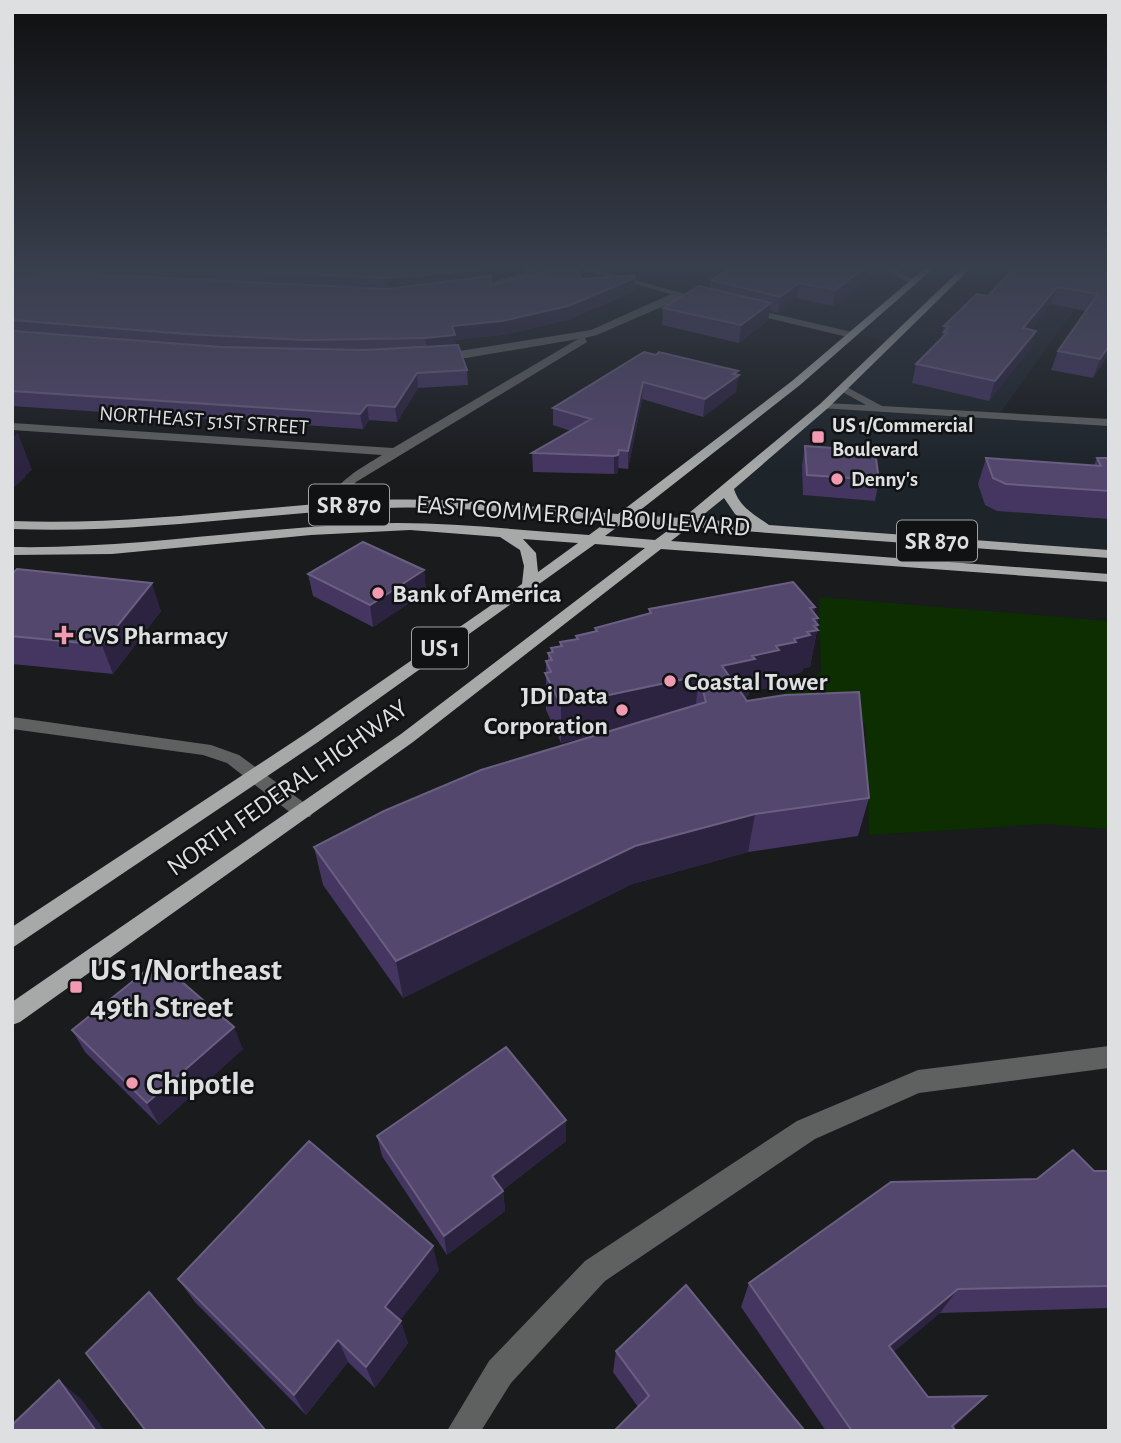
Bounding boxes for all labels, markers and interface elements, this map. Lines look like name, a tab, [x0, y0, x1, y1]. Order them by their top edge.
street label: NORTHEAST 51ST STREET	[99, 403, 309, 438]
place label: US 1/Commercial Boulevard	[832, 415, 974, 460]
marker: US 1/Commercial Boulevard	[810, 429, 826, 445]
place label: Denny's	[851, 469, 918, 490]
marker: Denny's	[829, 471, 845, 487]
road number: SR 870	[309, 484, 389, 526]
street label: EAST COMMERCIAL BOULEVARD	[415, 491, 751, 541]
road number: SR 870	[897, 520, 977, 562]
place label: Bank of America	[392, 581, 562, 607]
marker: Bank of America	[370, 585, 386, 601]
place label: CVS Pharmacy	[78, 623, 228, 649]
marker: CVS Pharmacy	[56, 627, 72, 643]
road number: US 1	[412, 628, 468, 668]
place label: Coastal Tower	[684, 669, 828, 695]
marker: Coastal Tower	[662, 673, 678, 689]
place label: JDi Data Corporation	[484, 683, 608, 739]
street label: NORTH FEDERAL HIGHWAY	[162, 695, 413, 881]
marker: JDi Data Corporation	[614, 702, 630, 718]
place label: US 1/Northeast 49th Street	[90, 954, 282, 1023]
marker: US 1/Northeast 49th Street	[68, 979, 84, 995]
place label: Chipotle	[146, 1068, 255, 1100]
marker: Chipotle	[124, 1075, 140, 1091]

